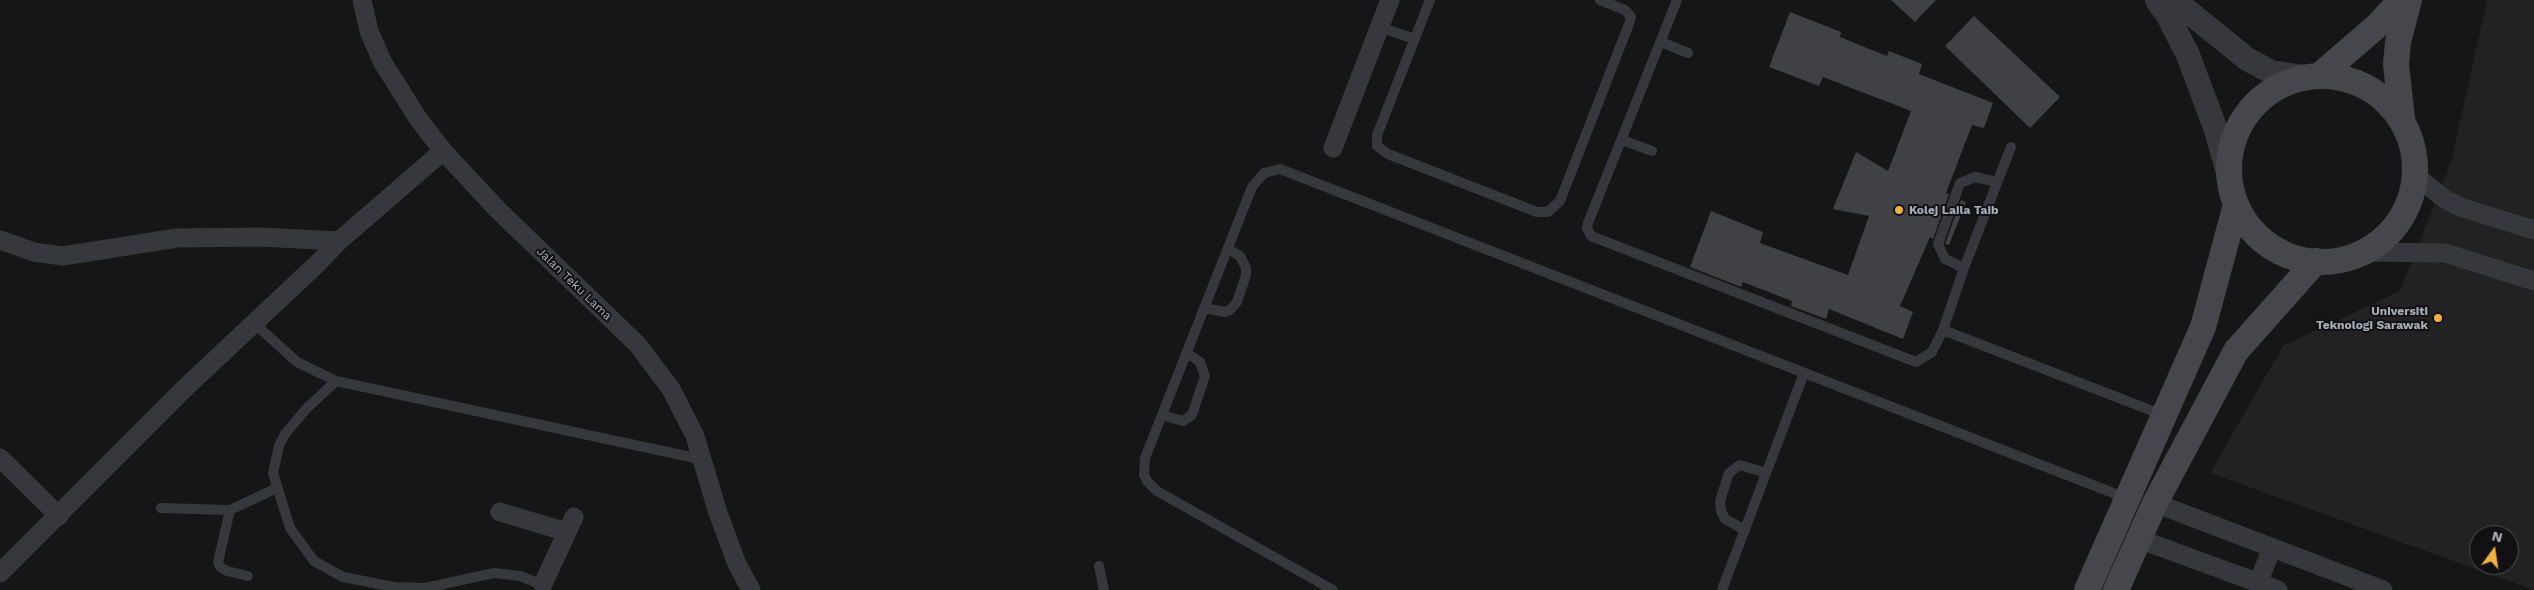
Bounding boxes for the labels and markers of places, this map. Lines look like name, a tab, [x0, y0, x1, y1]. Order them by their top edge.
place label: Kolej Laila Taib	[1909, 203, 1999, 217]
marker: Kolej Laila Taib	[1893, 204, 1905, 216]
place label: Universiti Teknologi Sarawak	[2316, 304, 2428, 332]
marker: Universiti Teknologi Sarawak	[2432, 312, 2444, 324]

